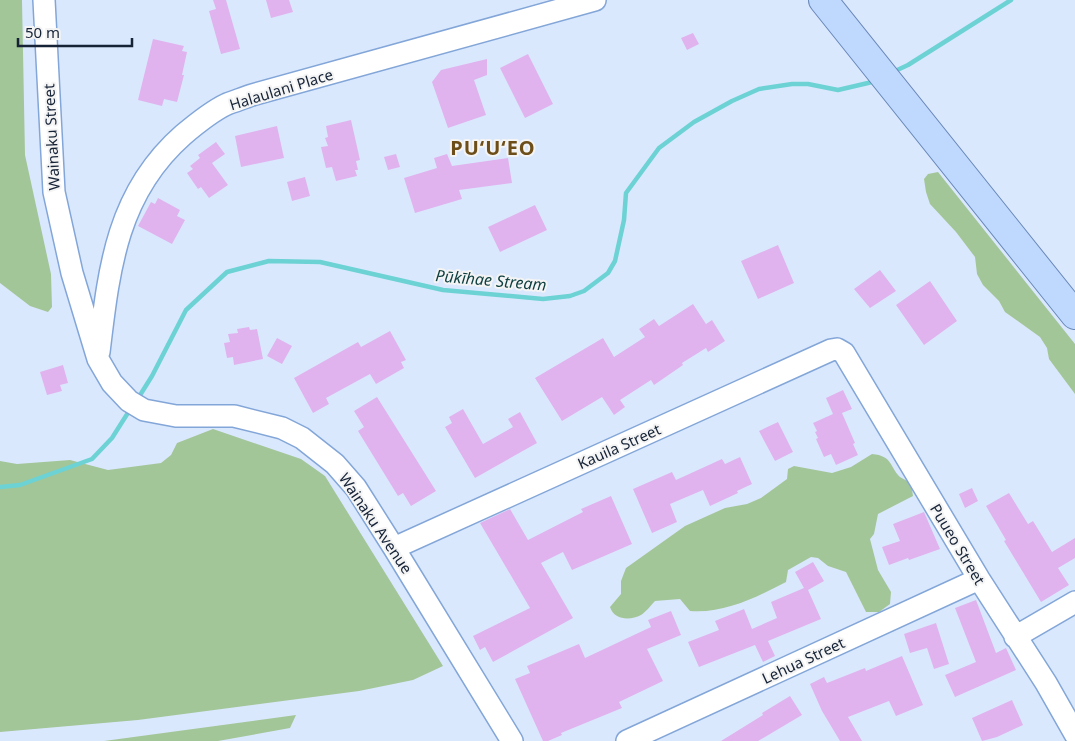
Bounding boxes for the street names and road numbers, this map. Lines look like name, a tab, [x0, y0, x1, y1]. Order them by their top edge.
street label: Halaulani Place	[227, 64, 335, 114]
street label: Wainaku Street	[38, 83, 64, 191]
street label: Kauila Street	[574, 419, 664, 473]
street label: Wainaku Avenue	[335, 469, 417, 577]
street label: Puueo Street	[926, 500, 990, 589]
street label: Lehua Street	[758, 632, 848, 688]

